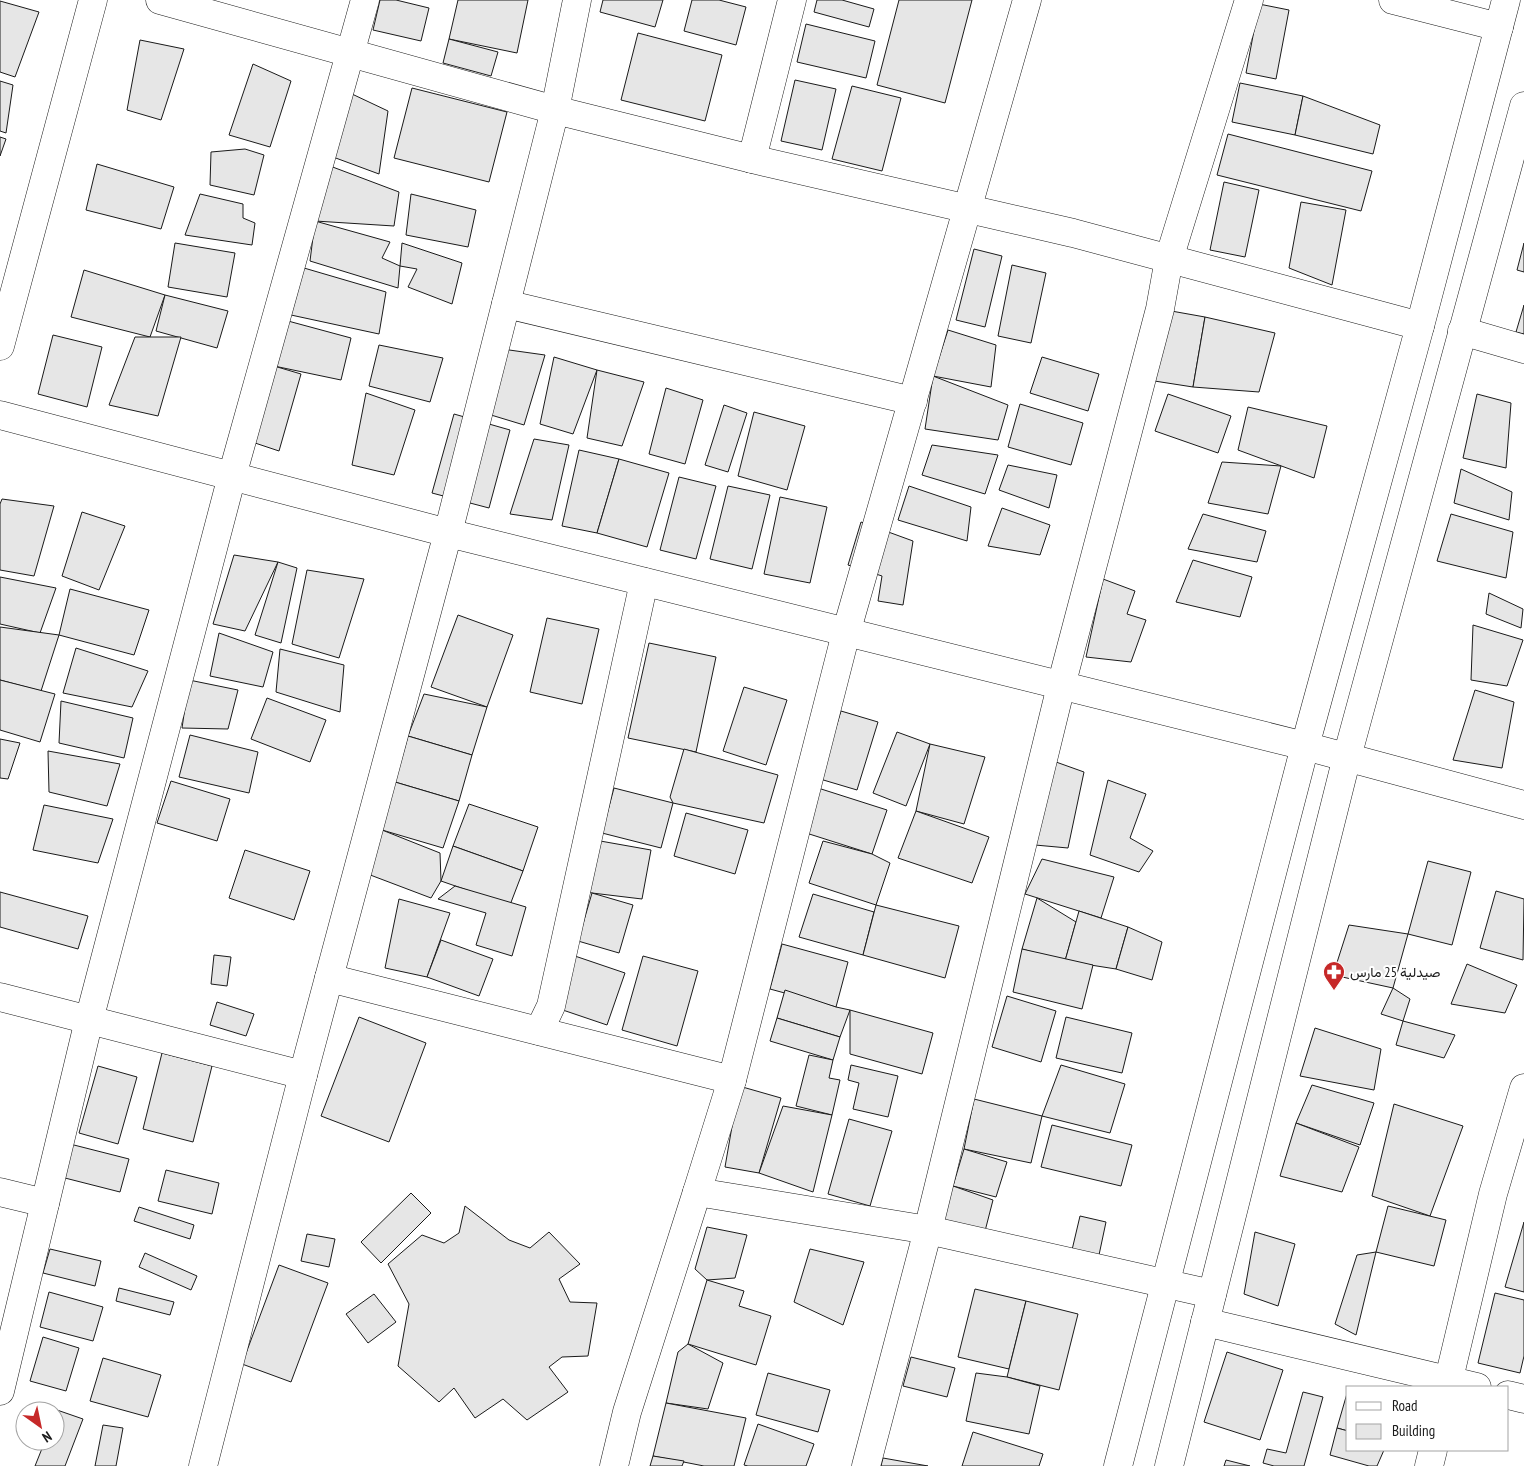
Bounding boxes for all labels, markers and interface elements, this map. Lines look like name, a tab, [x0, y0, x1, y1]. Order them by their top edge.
pharmacy icon: صيدلية 25 مارس	[1322, 960, 1346, 991]
place label: صيدلية 25 مارس	[1350, 963, 1441, 981]
legend	[1346, 1386, 1509, 1451]
text: Road	[1392, 1396, 1418, 1415]
north arrow	[15, 1401, 65, 1451]
text: Building	[1392, 1421, 1435, 1440]
text: N	[39, 1427, 55, 1447]

